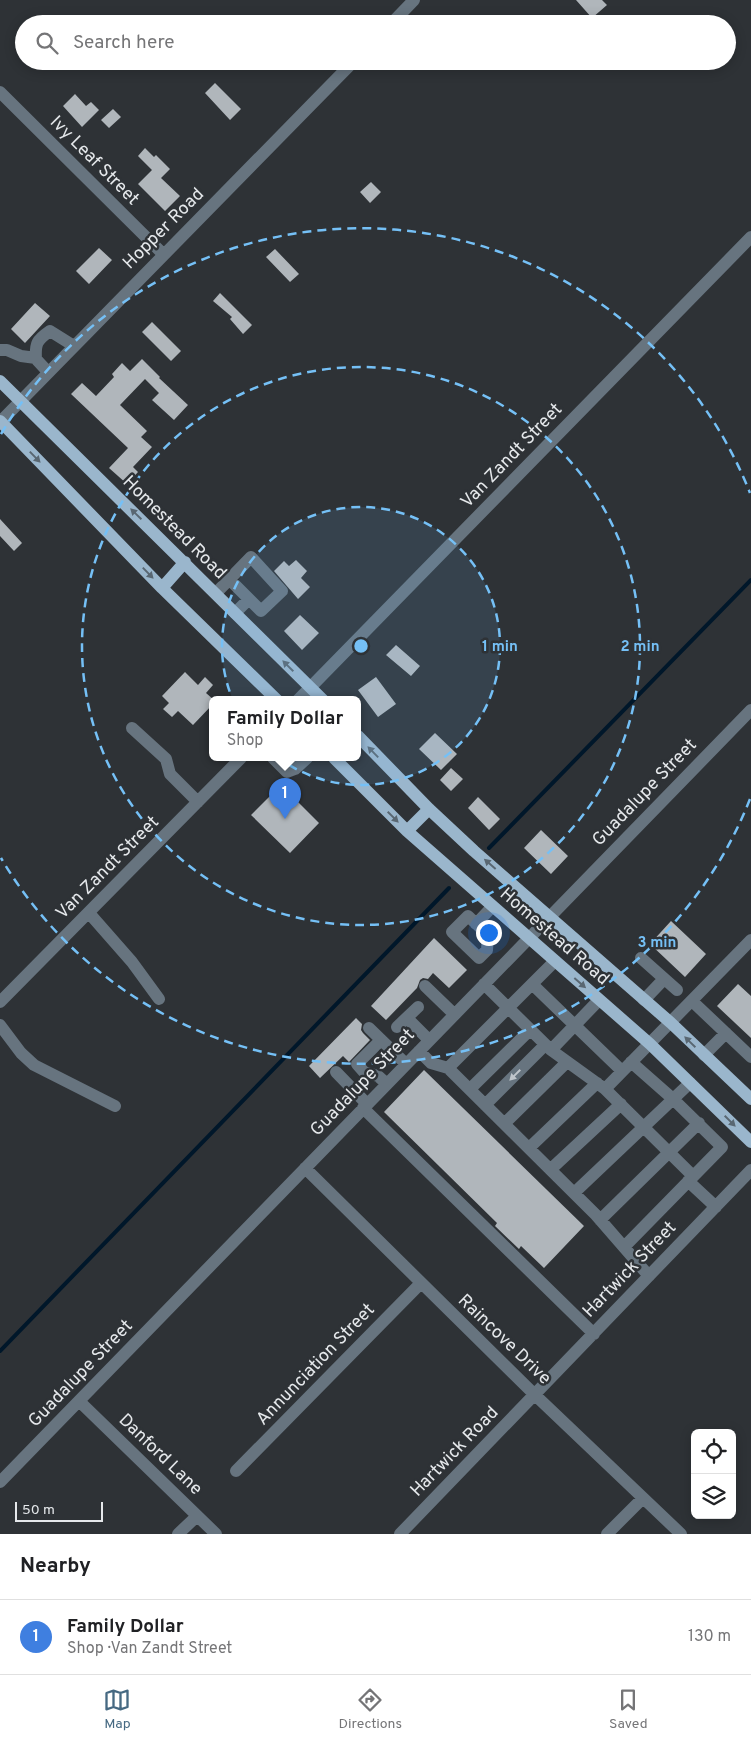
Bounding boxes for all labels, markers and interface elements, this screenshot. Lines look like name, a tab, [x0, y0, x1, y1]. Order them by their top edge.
search box	[15, 15, 736, 70]
icon: search	[33, 29, 61, 57]
text: Search here	[73, 31, 175, 55]
street label: Ivy Leaf Street	[44, 111, 144, 211]
street label: Hopper Road	[118, 183, 210, 275]
street label: Van Zandt Street	[456, 399, 568, 513]
one-way arrow	[28, 450, 40, 462]
street label: Homestead Road	[117, 471, 231, 585]
one-way arrow	[130, 508, 142, 520]
one-way arrow	[142, 567, 154, 579]
centre of rings	[352, 637, 370, 655]
text: 1 min	[482, 638, 518, 657]
text: 2 min	[620, 638, 660, 657]
one-way arrow	[283, 660, 295, 672]
popup	[209, 696, 361, 761]
text: Family Dollar	[227, 707, 343, 731]
text: Shop	[227, 731, 263, 751]
street label: Guadalupe Street	[588, 734, 702, 852]
one-way arrow	[367, 746, 379, 758]
pin: 1	[269, 778, 301, 819]
street label: Van Zandt Street	[51, 811, 165, 925]
one-way arrow	[387, 811, 399, 823]
one-way arrow	[483, 859, 496, 870]
street label: Homestead Road	[494, 883, 614, 991]
your location	[476, 920, 502, 946]
text: 3 min	[637, 934, 677, 953]
one-way arrow	[573, 978, 586, 989]
street label: Guadalupe Street	[306, 1024, 420, 1142]
one-way arrow	[684, 1036, 696, 1048]
one-way arrow	[510, 1069, 522, 1081]
one-way arrow	[724, 1115, 736, 1127]
street label: Hartwick Street	[578, 1217, 682, 1323]
street label: Raincove Drive	[452, 1290, 556, 1390]
street label: Annunciation Street	[252, 1299, 380, 1431]
street label: Guadalupe Street	[24, 1315, 138, 1433]
street label: Hartwick Road	[406, 1402, 504, 1502]
street label: Danford Lane	[113, 1409, 207, 1501]
map controls	[691, 1429, 736, 1519]
button: locate	[691, 1429, 736, 1474]
button: layers	[691, 1474, 736, 1519]
scale bar	[15, 1499, 102, 1522]
text: 50 m	[22, 1502, 55, 1519]
text: Nearby	[20, 1553, 91, 1580]
text: Family Dollar	[67, 1615, 184, 1639]
text: 1	[33, 1627, 39, 1647]
text: 130 m	[688, 1627, 731, 1647]
text: Shop · Van Zandt Street	[67, 1639, 232, 1659]
tab: Map	[103, 1686, 131, 1733]
tab: Directions	[338, 1686, 402, 1733]
tab: Saved	[609, 1686, 648, 1733]

